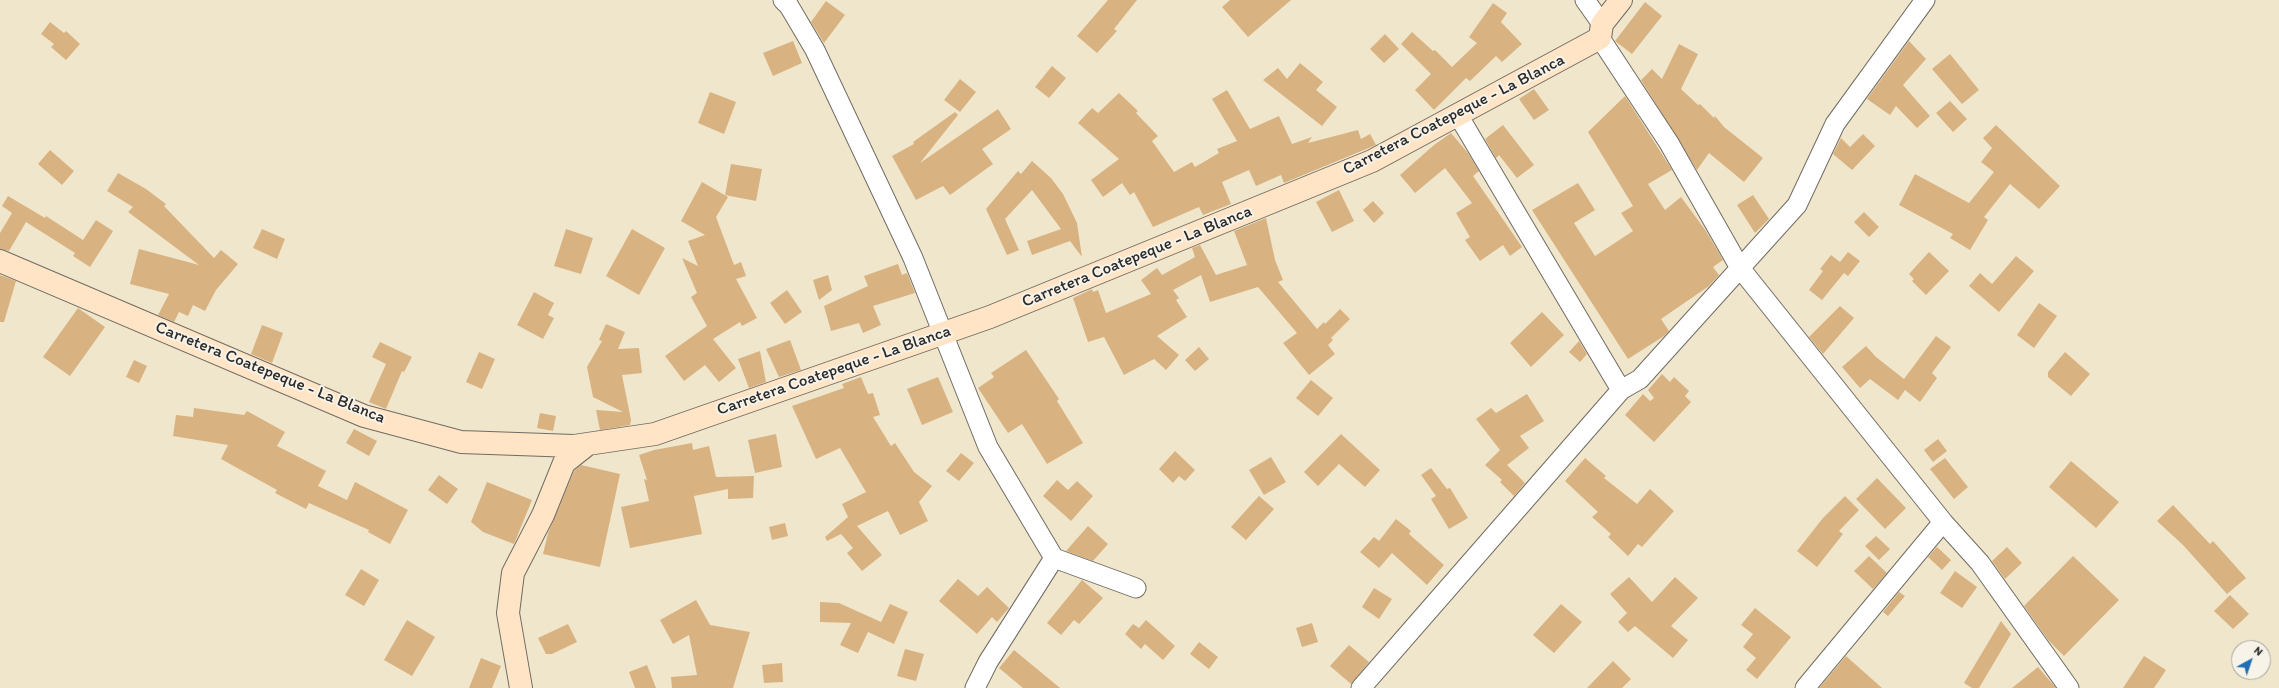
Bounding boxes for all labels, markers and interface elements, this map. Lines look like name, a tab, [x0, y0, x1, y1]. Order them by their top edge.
street label: Carretera Coatepeque - La Blanca	[1340, 50, 1568, 180]
street label: Carretera Coatepeque - La Blanca	[1019, 201, 1255, 313]
street label: Carretera Coatepeque - La Blanca	[152, 317, 388, 429]
street label: Carretera Coatepeque - La Blanca	[714, 321, 954, 421]
north arrow	[2231, 640, 2271, 680]
text: N	[2251, 644, 2265, 659]

